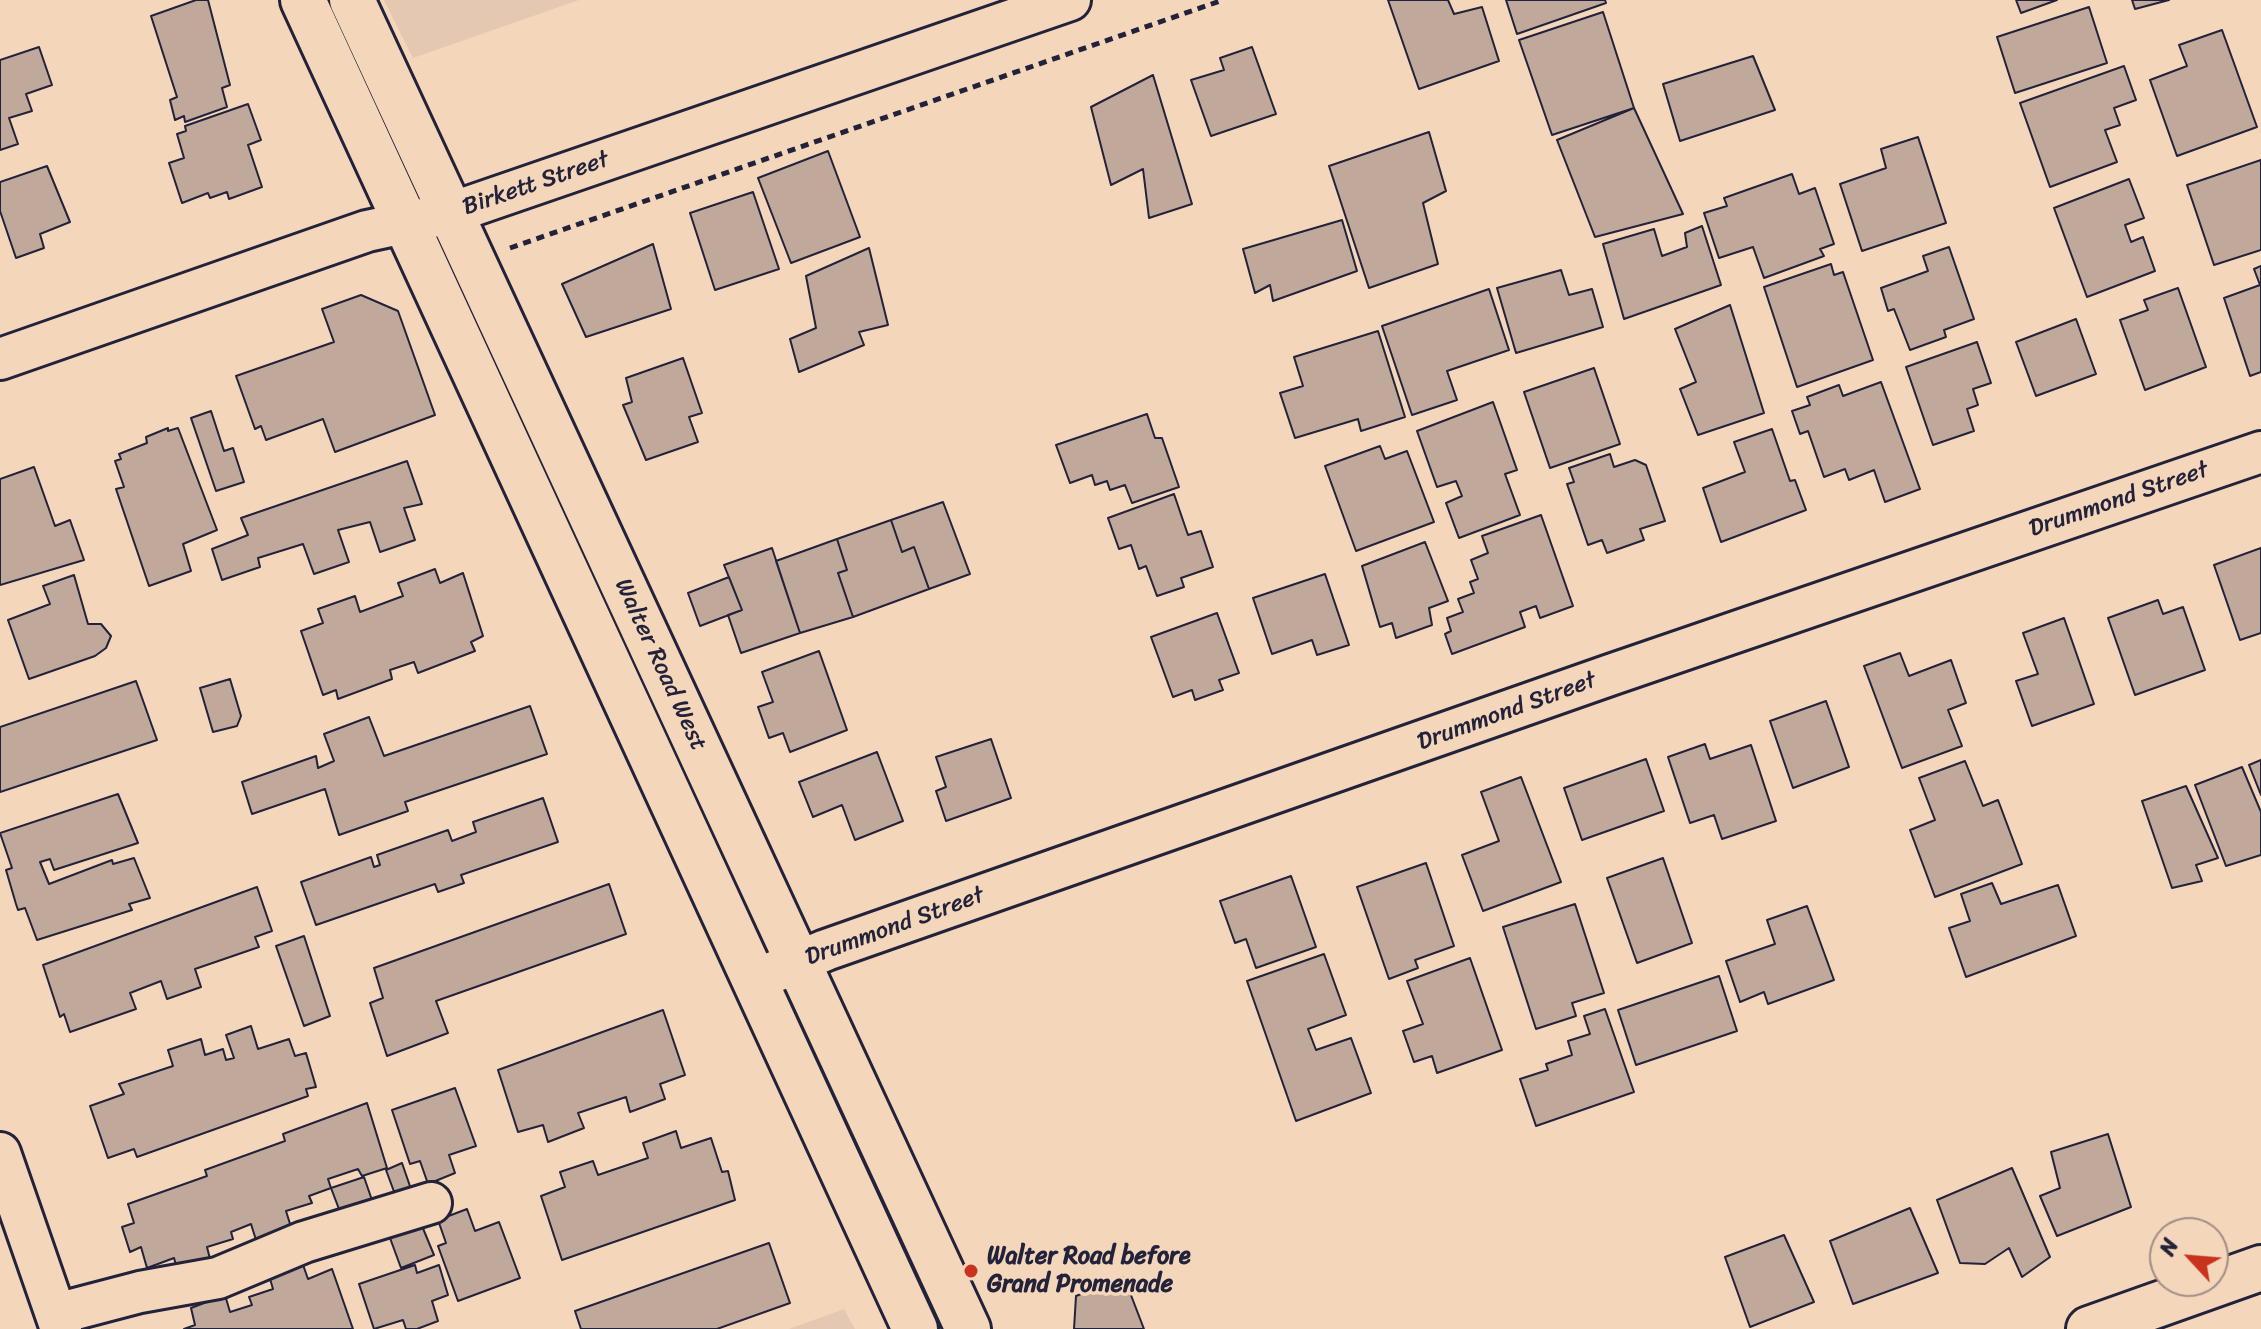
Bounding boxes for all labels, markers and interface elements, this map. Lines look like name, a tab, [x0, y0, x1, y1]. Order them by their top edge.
street label: Birkett Street	[459, 146, 613, 222]
street label: Drummond Street	[2026, 456, 2212, 544]
street label: Walter Road West	[608, 574, 712, 756]
street label: Drummond Street	[1414, 666, 1600, 758]
street label: Drummond Street	[802, 881, 988, 973]
north arrow	[2149, 1217, 2229, 1297]
text: N	[2148, 1232, 2190, 1263]
place label: Walter Road before Grand Promenade	[987, 1243, 1191, 1299]
marker: Walter Road before Grand Promenade	[962, 1262, 980, 1280]

